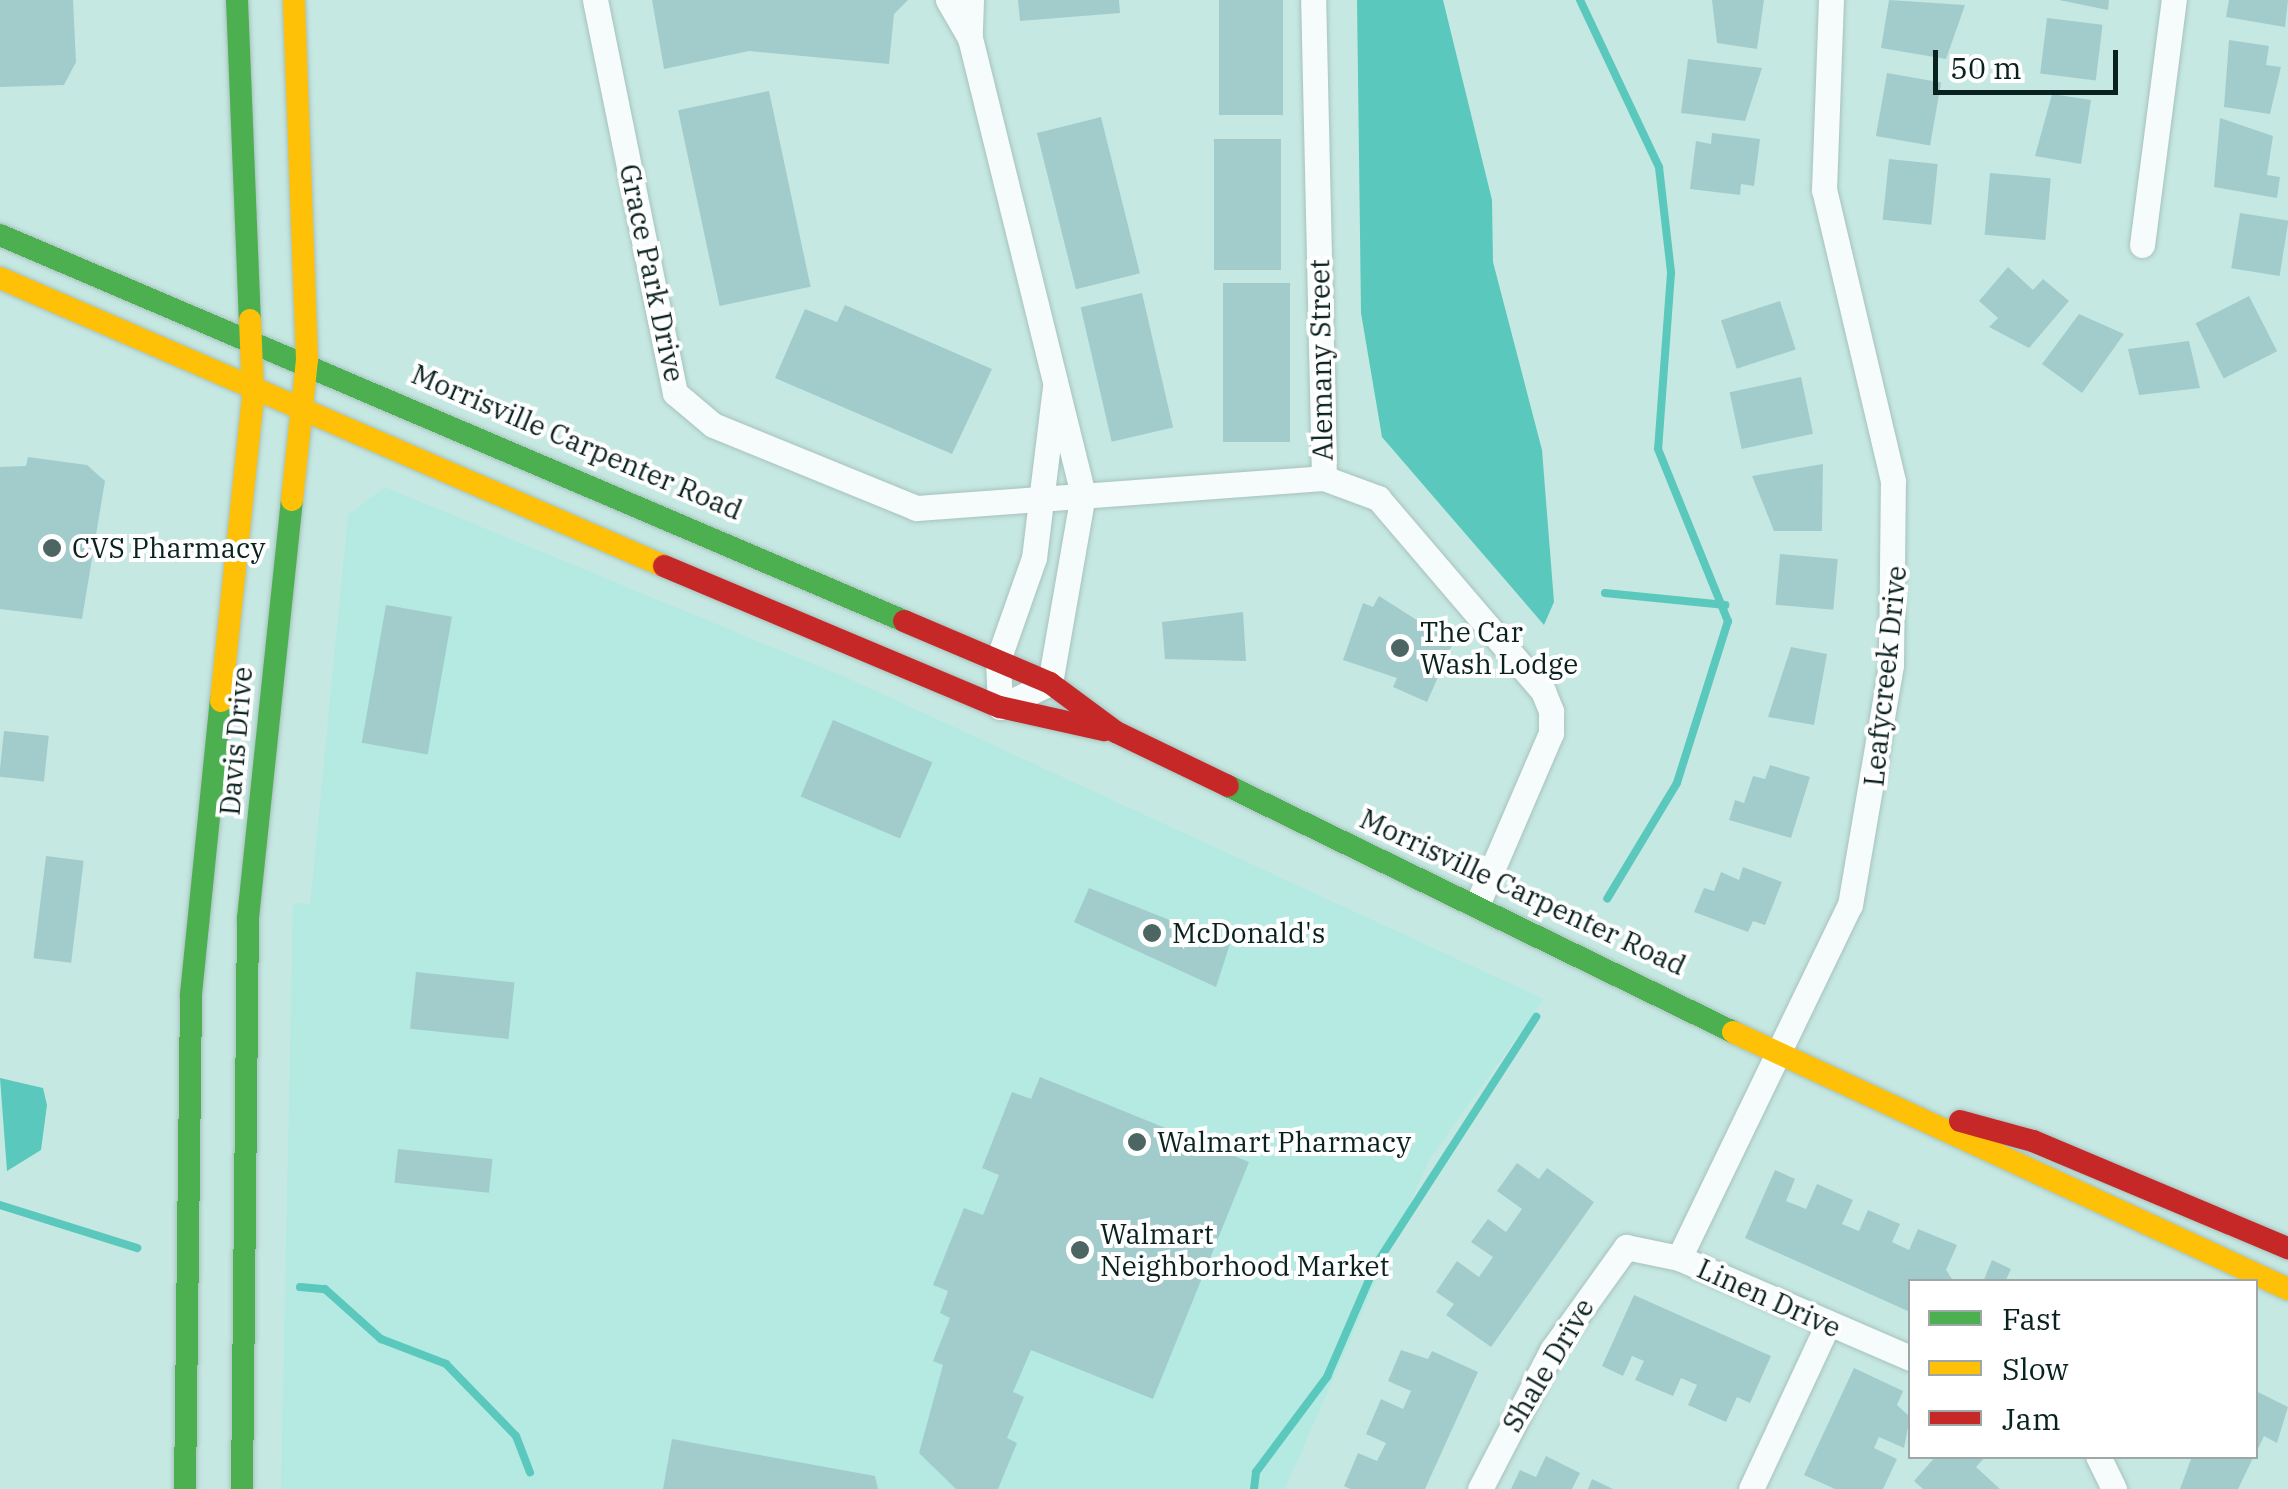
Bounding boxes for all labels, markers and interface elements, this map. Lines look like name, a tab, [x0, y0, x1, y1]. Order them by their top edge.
scale bar	[1938, 30, 2123, 92]
text: 50 m	[1950, 48, 2022, 87]
street label: Grace Park Drive	[613, 161, 691, 385]
street label: Alemany Street	[1302, 259, 1340, 461]
street label: Morrisville Carpenter Road	[407, 357, 747, 527]
place label: CVS Pharmacy	[72, 531, 265, 565]
marker: CVS Pharmacy	[41, 537, 63, 559]
street label: Leafycreek Drive	[1857, 564, 1913, 788]
place label: The Car Wash Lodge	[1420, 615, 1578, 681]
marker: The Car Wash Lodge	[1389, 637, 1411, 659]
street label: Davis Drive	[213, 665, 259, 817]
street label: Morrisville Carpenter Road	[1355, 802, 1691, 982]
place label: McDonald's	[1172, 916, 1325, 950]
marker: McDonald's	[1141, 922, 1163, 944]
place label: Walmart Pharmacy	[1157, 1125, 1411, 1159]
marker: Walmart Pharmacy	[1126, 1131, 1148, 1153]
place label: Walmart Neighborhood Market	[1100, 1217, 1389, 1283]
marker: Walmart Neighborhood Market	[1069, 1239, 1091, 1261]
street label: Linen Drive	[1692, 1251, 1846, 1345]
legend	[1908, 1279, 2258, 1459]
street label: Shale Drive	[1495, 1292, 1601, 1438]
text: Fast	[2002, 1299, 2061, 1338]
text: Slow	[2002, 1349, 2069, 1388]
text: Jam	[2002, 1399, 2061, 1438]

